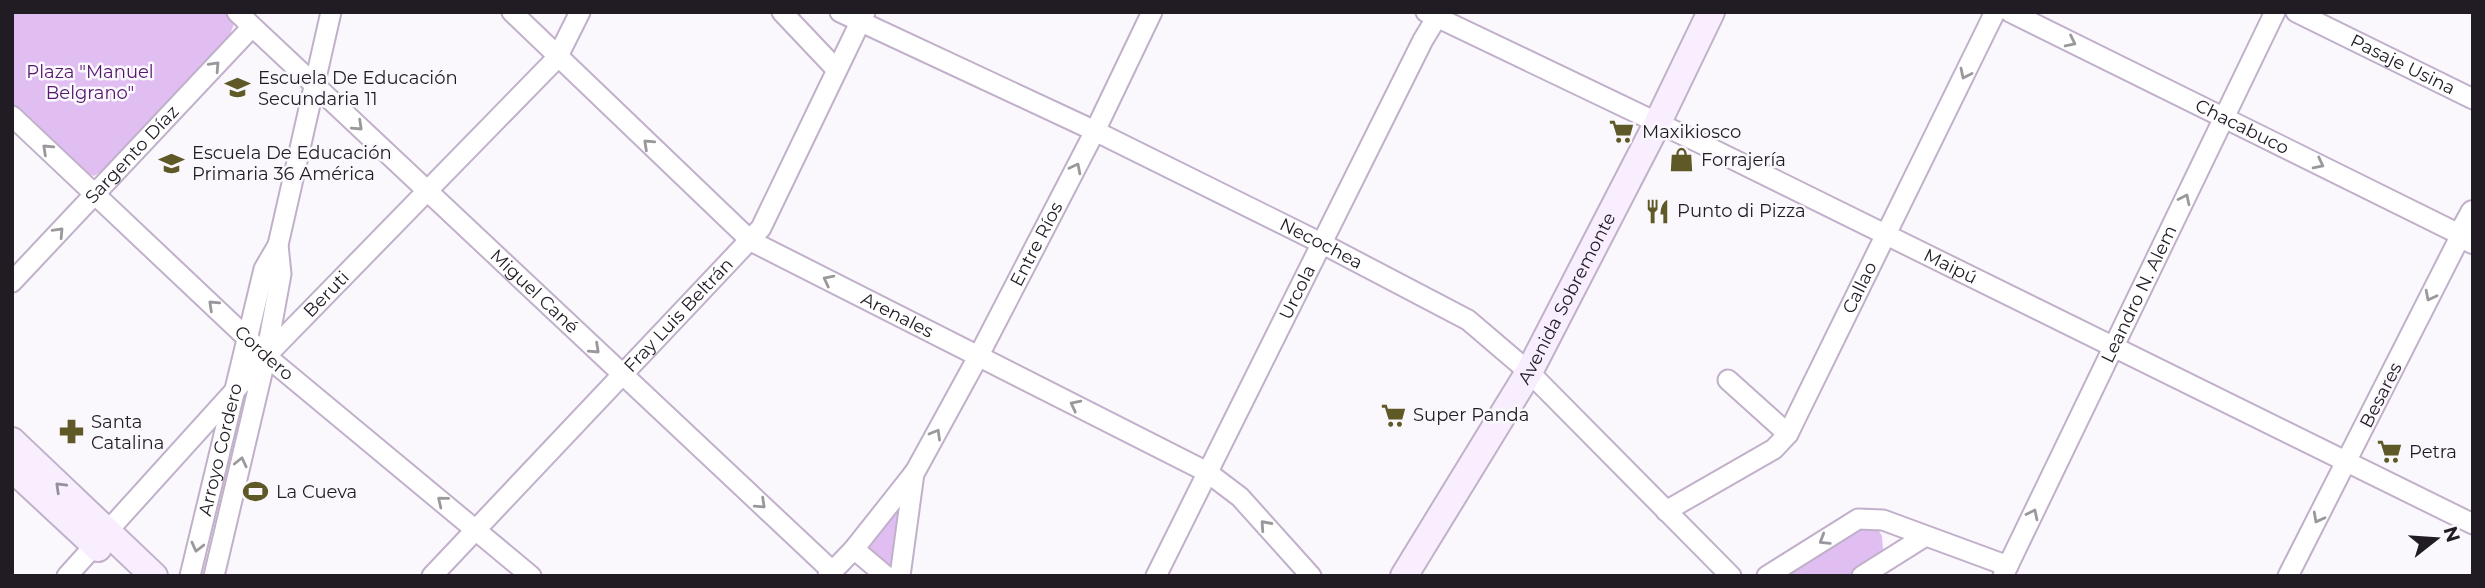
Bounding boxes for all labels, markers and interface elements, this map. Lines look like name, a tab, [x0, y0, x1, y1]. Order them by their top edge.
street label: Pasaje Usina	[2347, 29, 2459, 99]
one-way arrow	[2064, 34, 2076, 48]
park label: Plaza "Manuel Belgrano"	[26, 61, 154, 104]
one-way arrow	[206, 61, 219, 74]
place label: Escuela De Educación Secundaria 11	[258, 67, 458, 110]
one-way arrow	[1959, 67, 1973, 79]
school or university icon: Escuela De Educación Secundaria 11	[224, 74, 252, 102]
street label: Chacabuco	[2192, 94, 2293, 159]
street label: Sargento Díaz	[81, 101, 183, 208]
one-way arrow	[350, 118, 363, 130]
supermarket icon: Maxikiosco	[1608, 118, 1636, 146]
place label: Maxikiosco	[1642, 121, 1741, 143]
one-way arrow	[643, 140, 656, 152]
place label: Escuela De Educación Primaria 36 América	[192, 142, 392, 185]
one-way arrow	[42, 145, 55, 158]
shop icon: Forrajería	[1667, 146, 1695, 174]
school or university icon: Escuela De Educación Primaria 36 América	[158, 149, 186, 177]
place label: Forrajería	[1701, 149, 1786, 171]
one-way arrow	[2312, 156, 2324, 170]
one-way arrow	[1067, 162, 1081, 175]
one-way arrow	[2177, 194, 2191, 206]
restaurant icon: Punto di Pizza	[1643, 197, 1671, 225]
street label: Entre Ríos	[1006, 198, 1067, 290]
place label: Punto di Pizza	[1677, 200, 1806, 222]
street label: Avenida Sobremonte	[1513, 209, 1620, 388]
street label: Necochea	[1276, 213, 1366, 274]
street label: Leandro N. Alem	[2096, 222, 2181, 366]
one-way arrow	[51, 227, 63, 240]
street label: Maipú	[1920, 244, 1981, 289]
street label: Miguel Cané	[486, 245, 583, 338]
street label: Fray Luis Beltrán	[619, 253, 738, 377]
street label: Callao	[1838, 258, 1882, 317]
street label: Urcola	[1275, 261, 1320, 323]
street label: Beruti	[299, 267, 354, 322]
one-way arrow	[823, 275, 835, 289]
street label: Arenales	[857, 288, 937, 343]
one-way arrow	[2425, 289, 2439, 301]
one-way arrow	[208, 301, 221, 313]
street label: Cordero	[230, 321, 298, 385]
one-way arrow	[587, 340, 600, 353]
street label: Besares	[2355, 358, 2407, 431]
street label: Arroyo Cordero	[194, 381, 247, 518]
one-way arrow	[1069, 400, 1082, 414]
supermarket icon: Super Panda	[1379, 401, 1407, 429]
place label: Super Panda	[1413, 404, 1529, 426]
place label: Santa Catalina	[91, 411, 164, 454]
pharmacy icon: Santa Catalina	[57, 418, 85, 446]
one-way arrow	[928, 429, 941, 442]
supermarket icon: Petra	[2375, 438, 2403, 466]
place label: Petra	[2409, 441, 2457, 463]
one-way arrow	[233, 456, 247, 468]
sports icon: La Cueva	[242, 478, 270, 506]
place label: La Cueva	[276, 481, 357, 503]
one-way arrow	[56, 482, 69, 495]
one-way arrow	[437, 496, 449, 509]
one-way arrow	[753, 496, 766, 509]
north arrow	[2401, 504, 2471, 574]
one-way arrow	[2024, 509, 2038, 521]
one-way arrow	[2313, 511, 2326, 524]
one-way arrow	[1261, 520, 1273, 533]
text: N	[2439, 523, 2465, 545]
one-way arrow	[1819, 531, 1832, 544]
one-way arrow	[191, 541, 205, 553]

